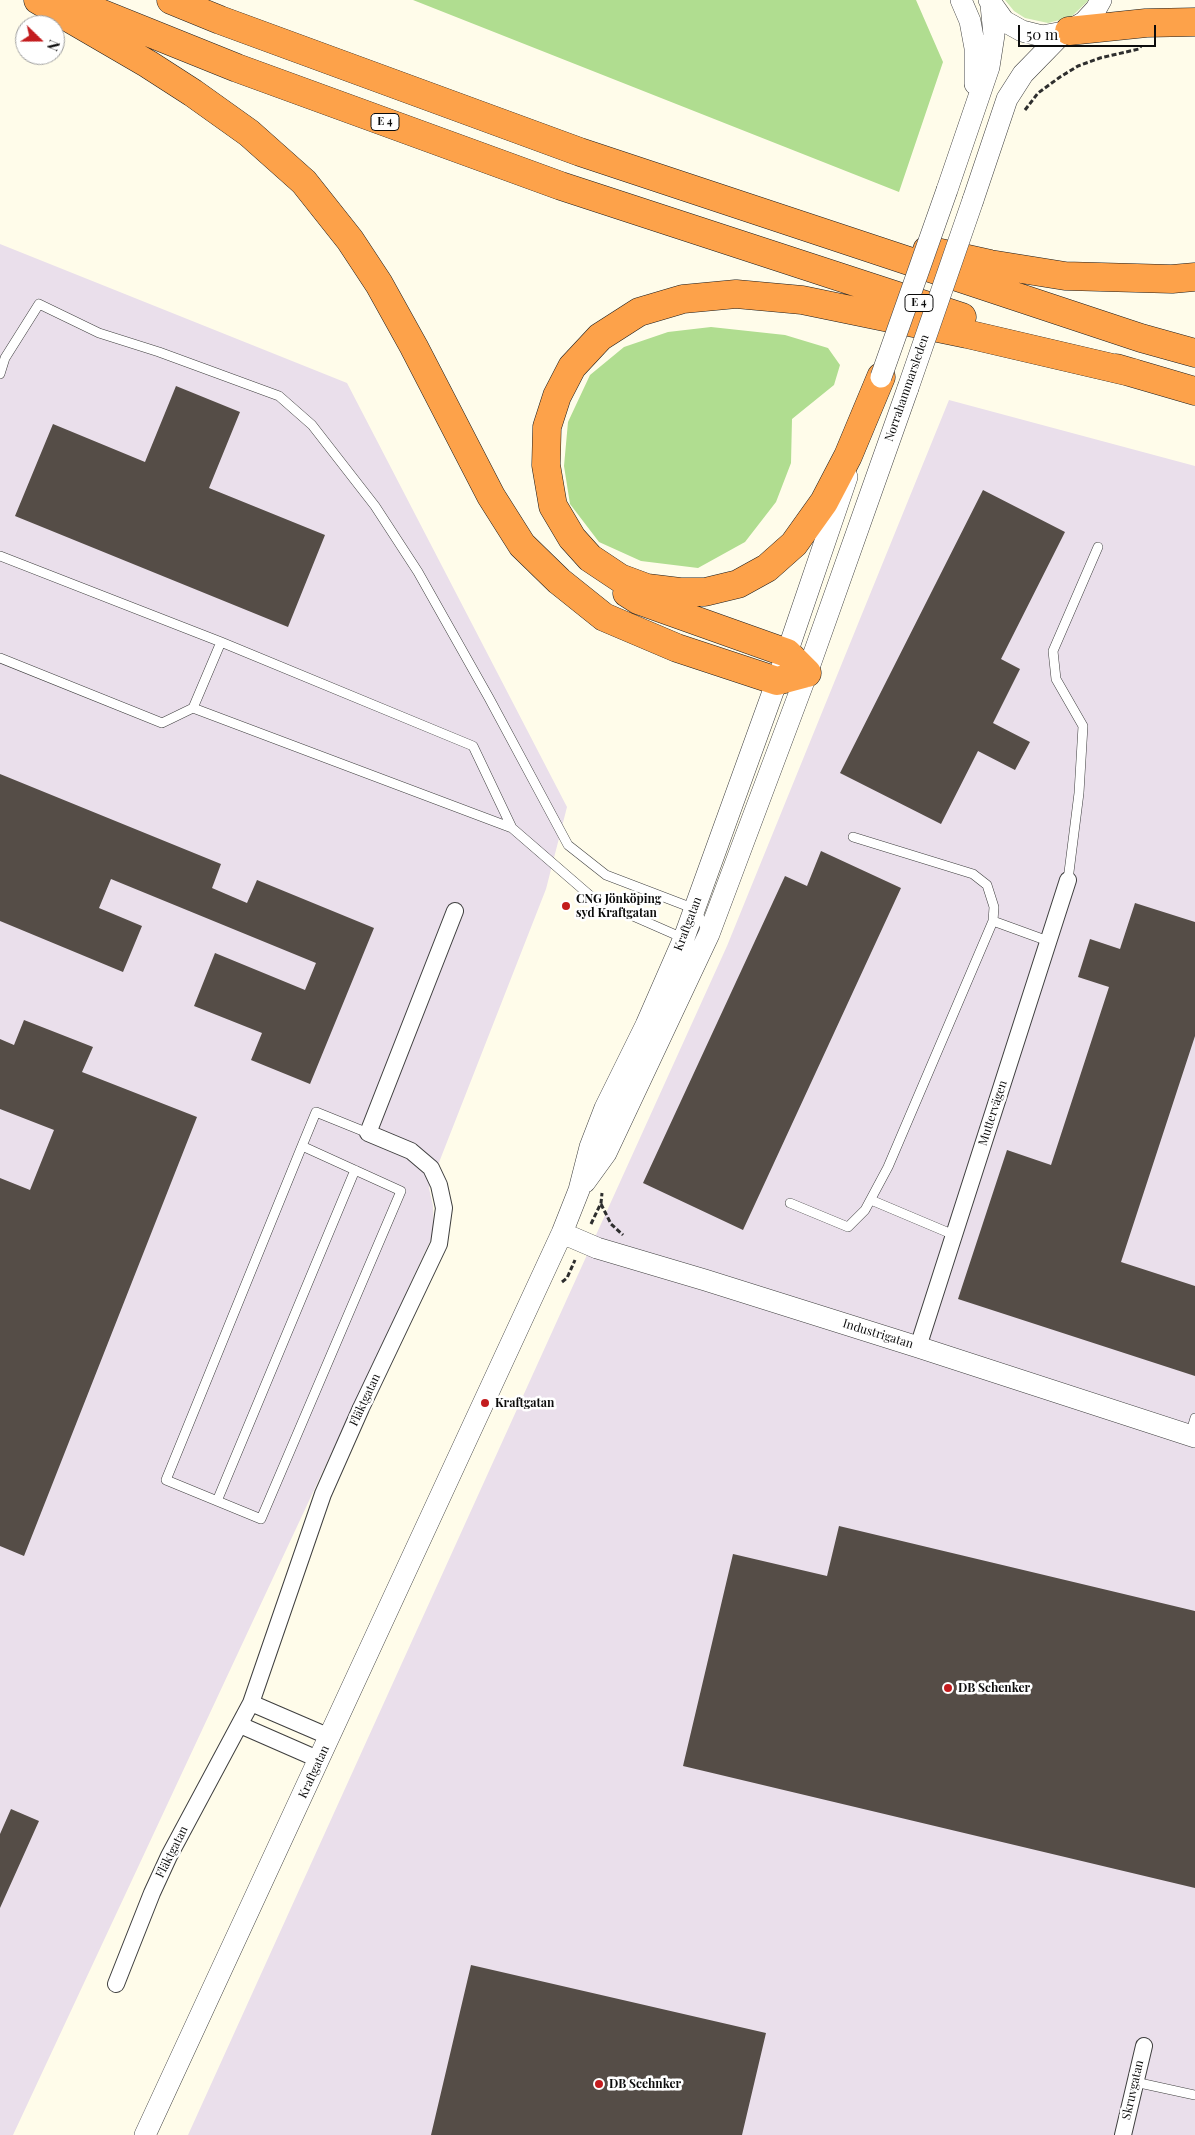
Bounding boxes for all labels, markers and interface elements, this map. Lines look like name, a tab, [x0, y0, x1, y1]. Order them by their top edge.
north arrow	[15, 15, 65, 65]
scale bar	[1020, 15, 1158, 47]
text: 50 m	[1026, 24, 1058, 44]
text: N	[43, 37, 64, 54]
road number: E 4	[371, 114, 399, 130]
road number: E 4	[905, 294, 933, 312]
street label: Norrahammarsleden	[882, 333, 932, 443]
place label: CNG Jönköping syd Kraftgatan	[576, 892, 661, 920]
street label: Kraftgatan	[671, 895, 705, 953]
marker: CNG Jönköping syd Kraftgatan	[560, 900, 572, 912]
street label: Muttervägen	[976, 1078, 1010, 1148]
street label: Industrigatan	[841, 1316, 915, 1352]
street label: Fläktgatan	[347, 1371, 383, 1429]
place label: Kraftgatan	[495, 1396, 554, 1410]
marker: Kraftgatan	[479, 1397, 491, 1409]
place label: DB Schenker	[958, 1681, 1030, 1695]
marker: DB Schenker	[942, 1682, 954, 1694]
street label: Kraftgatan	[295, 1743, 333, 1801]
street label: Fläktgatan	[153, 1824, 191, 1880]
street label: Skruvgatan	[1119, 2059, 1147, 2121]
place label: DB Scehnker	[609, 2077, 681, 2091]
marker: DB Scehnker	[593, 2078, 605, 2090]

